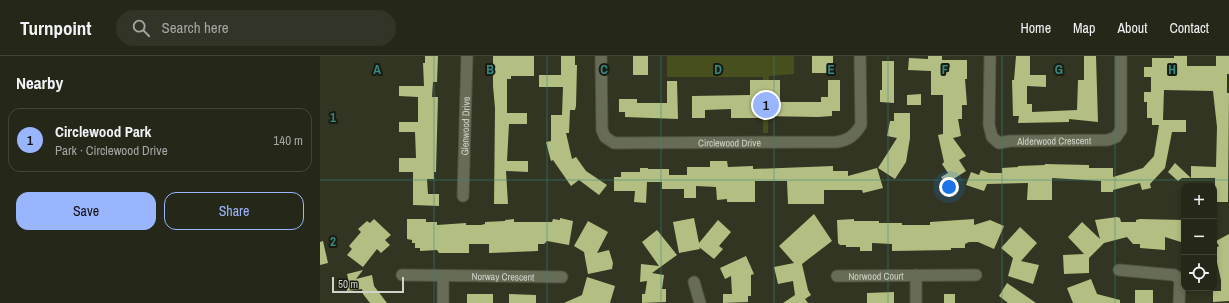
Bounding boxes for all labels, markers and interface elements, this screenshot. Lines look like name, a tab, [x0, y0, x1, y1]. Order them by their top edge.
search box	[116, 10, 396, 46]
text: Turnpoint	[20, 15, 92, 41]
icon: search	[130, 17, 152, 39]
text: Search here	[162, 17, 229, 38]
text: Home	[1020, 19, 1051, 37]
text: Map	[1073, 19, 1095, 37]
text: About	[1117, 19, 1147, 37]
text: Contact	[1169, 19, 1209, 37]
text: A	[373, 61, 381, 78]
text: B	[486, 61, 494, 78]
text: C	[600, 61, 608, 78]
text: D	[714, 61, 722, 78]
text: E	[827, 61, 835, 78]
text: F	[942, 61, 949, 78]
text: G	[1055, 61, 1063, 78]
text: H	[1168, 61, 1176, 78]
text: Nearby	[16, 71, 63, 94]
pin: 1	[753, 90, 779, 120]
street label: Glenwood Drive	[458, 96, 472, 156]
text: 1	[330, 109, 336, 126]
text: Circlewood Park	[55, 121, 151, 142]
text: 1	[27, 132, 33, 149]
text: 140 m	[273, 132, 303, 149]
street label: Alderwood Crescent	[1016, 134, 1092, 147]
street label: Circlewood Drive	[698, 136, 761, 149]
text: Park · Circlewood Drive	[55, 142, 168, 159]
your location	[939, 177, 959, 197]
map controls	[1181, 183, 1217, 291]
button: +	[1181, 183, 1217, 219]
button: Save	[16, 192, 156, 230]
button: Share	[164, 192, 304, 230]
button: −	[1181, 219, 1217, 255]
text: 2	[330, 233, 336, 250]
button: locate	[1181, 255, 1217, 291]
street label: Norway Crescent	[471, 269, 535, 283]
street label: Norwood Court	[848, 269, 904, 282]
scale bar	[332, 275, 404, 294]
text: 50 m	[338, 277, 358, 291]

